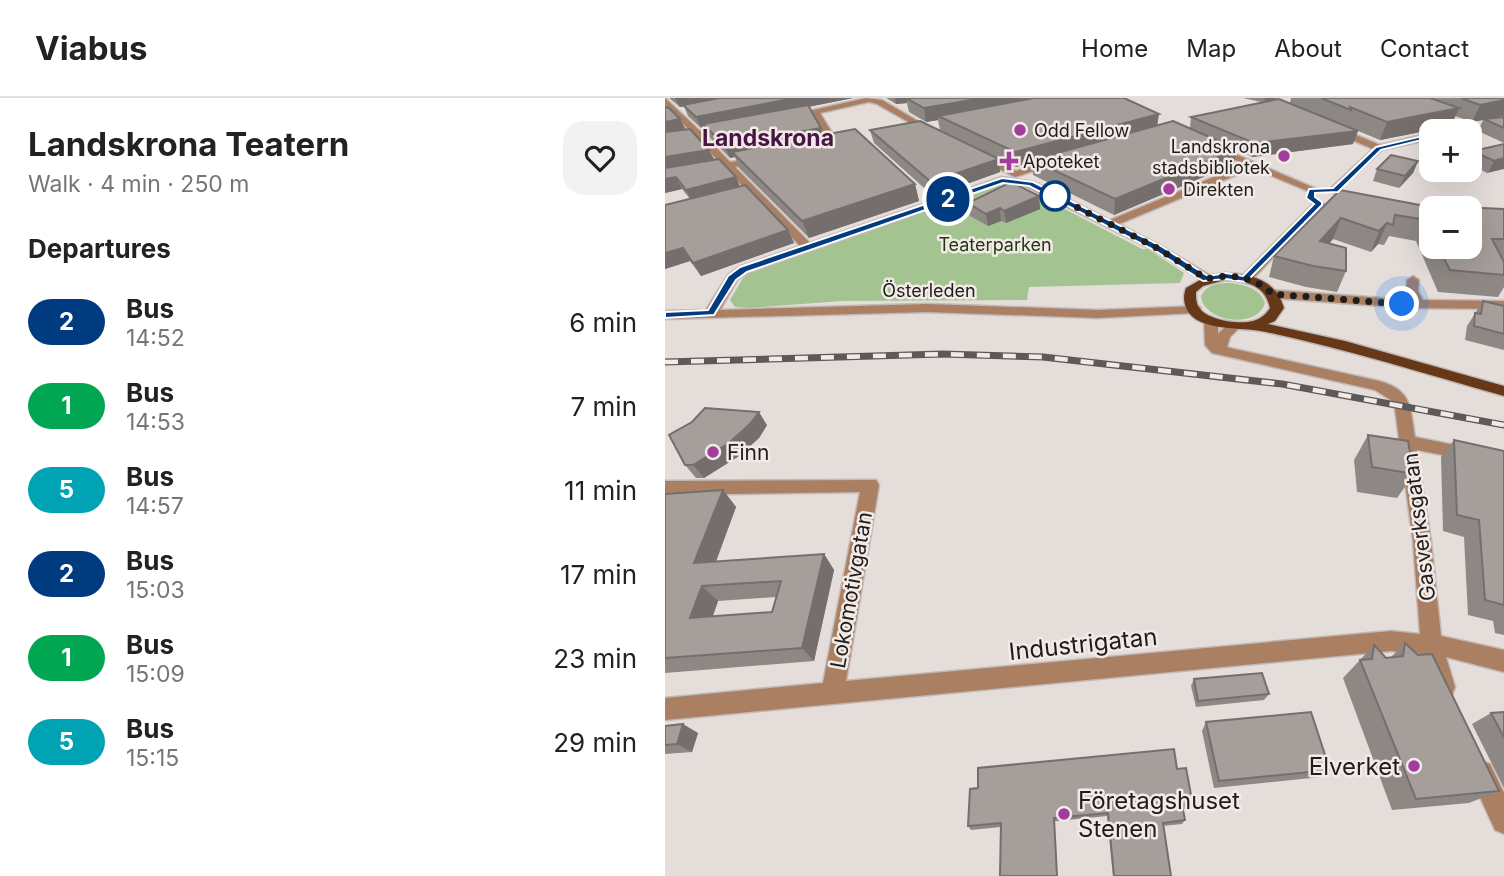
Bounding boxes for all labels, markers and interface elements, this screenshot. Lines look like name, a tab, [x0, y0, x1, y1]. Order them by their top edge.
text: Viabus	[35, 28, 148, 68]
text: Home	[1081, 34, 1148, 63]
text: Map	[1186, 34, 1236, 63]
text: About	[1274, 34, 1342, 63]
text: Contact	[1380, 34, 1469, 63]
map controls	[1419, 119, 1482, 259]
button: +	[1419, 119, 1482, 182]
place label: Odd Fellow	[1034, 120, 1129, 141]
button: heart	[563, 121, 637, 195]
marker: Odd Fellow	[1012, 122, 1028, 138]
text: Landskrona Teatern	[28, 124, 349, 164]
district label: Landskrona	[702, 124, 834, 152]
place label: Landskrona stadsbibliotek	[1152, 136, 1270, 178]
marker: Landskrona stadsbibliotek	[1276, 148, 1292, 164]
place label: Apoteket	[1023, 151, 1099, 172]
marker: Apoteket	[1001, 153, 1017, 169]
text: Walk · 4 min · 250 m	[28, 170, 250, 198]
line badge: 2	[925, 176, 971, 222]
place label: Direkten	[1183, 179, 1254, 200]
unlabelled marker	[1040, 181, 1070, 211]
marker: Direkten	[1161, 181, 1177, 197]
text: 2	[940, 184, 956, 213]
button: −	[1419, 196, 1482, 259]
text: Departures	[28, 233, 171, 264]
park label: Teaterparken	[938, 234, 1052, 255]
street label: Österleden	[882, 279, 976, 301]
your location	[1384, 286, 1419, 321]
text: Bus	[126, 293, 174, 324]
text: 2	[59, 307, 74, 336]
text: 6 min	[569, 307, 637, 338]
text: 14:52	[126, 324, 185, 352]
text: Bus	[126, 377, 174, 408]
text: 1	[61, 391, 72, 420]
text: 7 min	[571, 391, 637, 422]
text: 14:53	[126, 408, 185, 436]
place label: Finn	[727, 440, 769, 465]
marker: Finn	[705, 444, 721, 460]
street label: Gasverksgatan	[1398, 452, 1440, 602]
text: Bus	[126, 461, 174, 492]
text: 5	[59, 475, 74, 504]
text: 11 min	[564, 475, 637, 506]
text: 14:57	[126, 492, 184, 520]
street label: Lokomotivgatan	[825, 510, 877, 670]
text: Bus	[126, 545, 174, 576]
text: 2	[59, 559, 74, 588]
text: 17 min	[560, 559, 637, 590]
text: 15:03	[126, 576, 185, 604]
street label: Industrigatan	[1007, 622, 1159, 666]
text: Bus	[126, 629, 174, 660]
text: 1	[61, 643, 72, 672]
text: 23 min	[553, 643, 637, 674]
text: 15:09	[126, 660, 185, 688]
text: Bus	[126, 713, 174, 744]
text: 5	[59, 727, 74, 756]
text: 29 min	[553, 727, 637, 758]
text: 15:15	[126, 744, 179, 772]
place label: Elverket	[1309, 752, 1400, 781]
marker: Elverket	[1406, 758, 1422, 774]
place label: Företagshuset Stenen	[1078, 786, 1240, 843]
marker: Företagshuset Stenen	[1056, 806, 1072, 822]

